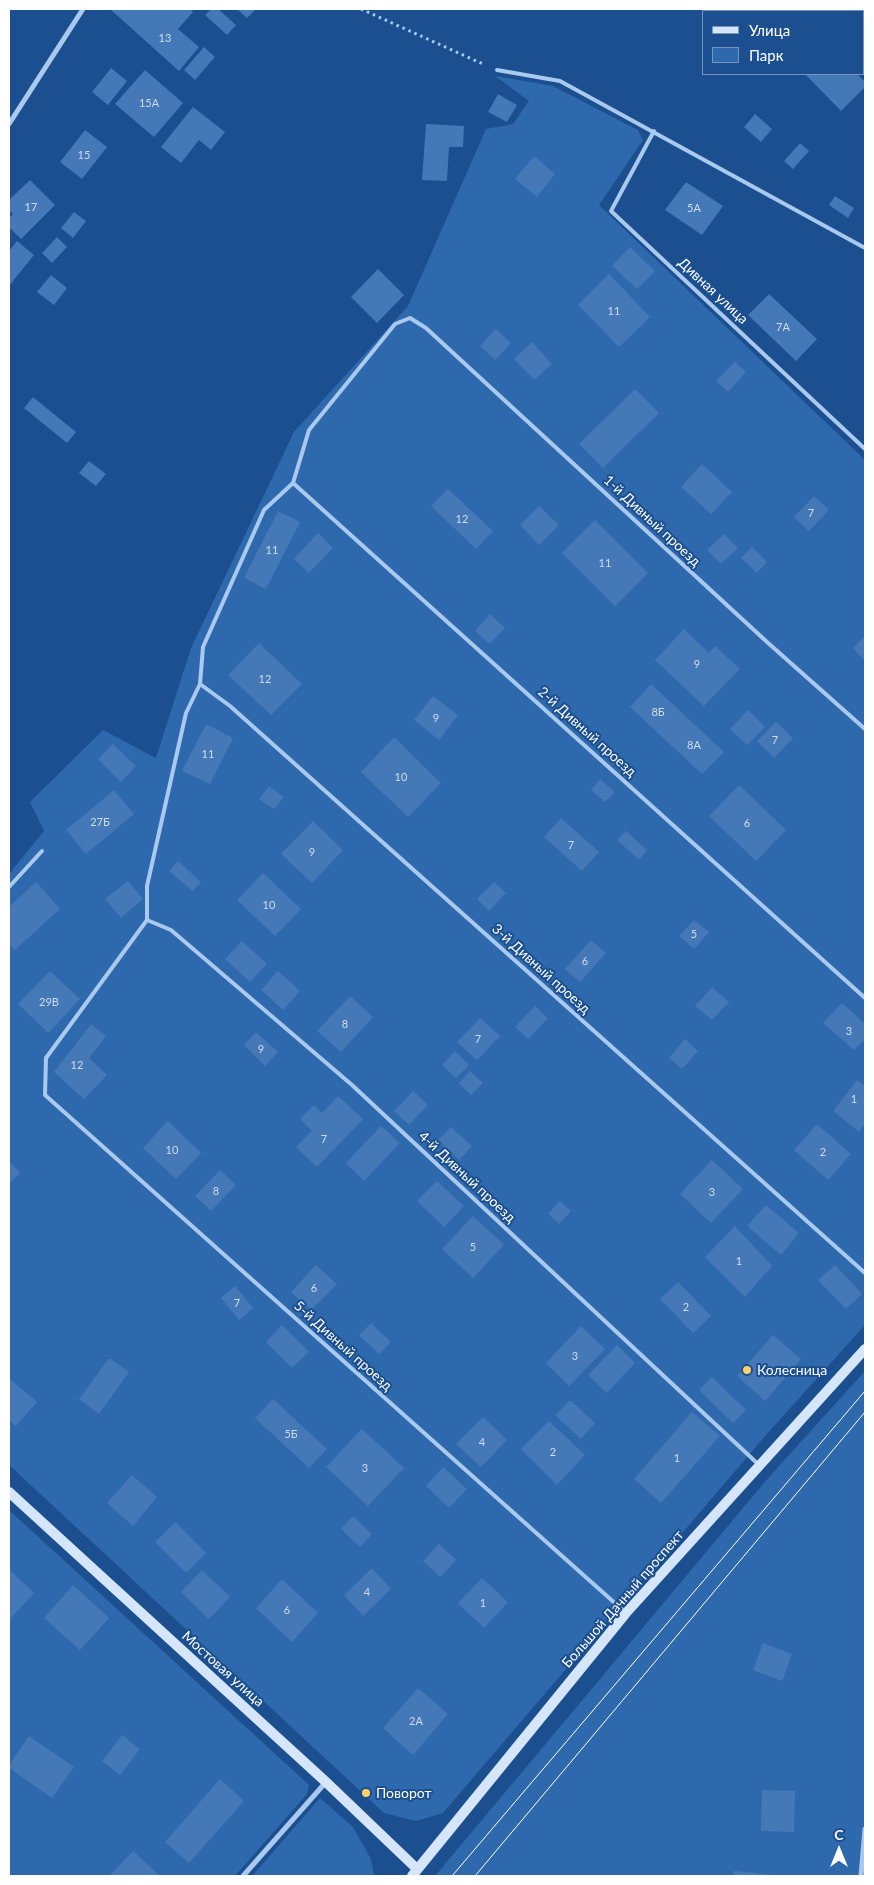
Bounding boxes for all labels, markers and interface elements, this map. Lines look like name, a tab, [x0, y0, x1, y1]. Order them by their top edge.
legend	[702, 10, 864, 75]
text: Улица	[749, 21, 790, 39]
house number: 13	[159, 31, 171, 45]
text: Парк	[749, 46, 783, 64]
house number: 15А	[139, 96, 159, 110]
house number: 15	[78, 148, 90, 162]
house number: 17	[25, 200, 37, 214]
house number: 5А	[687, 201, 701, 215]
street label: Дивная улица	[675, 254, 751, 328]
house number: 11	[608, 304, 620, 318]
house number: 7А	[776, 320, 790, 334]
street label: 1-й Дивный проезд	[600, 472, 704, 570]
house number: 7	[808, 506, 814, 520]
house number: 12	[456, 512, 468, 526]
house number: 11	[266, 543, 278, 557]
house number: 11	[599, 556, 611, 570]
house number: 9	[694, 657, 700, 671]
house number: 12	[259, 672, 271, 686]
street label: 2-й Дивный проезд	[534, 683, 640, 781]
house number: 8Б	[651, 705, 665, 719]
house number: 9	[433, 711, 439, 725]
house number: 7	[772, 733, 778, 747]
house number: 8А	[687, 738, 701, 752]
house number: 11	[202, 747, 214, 761]
house number: 10	[395, 770, 407, 784]
house number: 27Б	[90, 815, 110, 829]
house number: 6	[744, 816, 750, 830]
house number: 7	[568, 838, 574, 852]
house number: 9	[309, 845, 315, 859]
house number: 10	[263, 898, 275, 912]
street label: 3-й Дивный проезд	[488, 920, 594, 1018]
house number: 5	[691, 927, 697, 941]
house number: 6	[582, 954, 588, 968]
house number: 29В	[39, 995, 59, 1009]
house number: 8	[342, 1017, 348, 1031]
house number: 3	[846, 1024, 852, 1038]
house number: 7	[475, 1032, 481, 1046]
house number: 9	[258, 1042, 264, 1056]
house number: 12	[71, 1058, 83, 1072]
house number: 1	[851, 1092, 857, 1106]
street label: 4-й Дивный проезд	[415, 1128, 519, 1226]
house number: 7	[321, 1132, 327, 1146]
house number: 10	[166, 1143, 178, 1157]
house number: 2	[820, 1145, 826, 1159]
house number: 8	[213, 1184, 219, 1198]
house number: 3	[709, 1185, 715, 1199]
house number: 5	[470, 1240, 476, 1254]
house number: 1	[736, 1254, 742, 1268]
house number: 6	[311, 1281, 317, 1295]
house number: 7	[234, 1296, 240, 1310]
street label: 5-й Дивный проезд	[290, 1297, 396, 1395]
house number: 2	[683, 1300, 689, 1314]
house number: 3	[572, 1349, 578, 1363]
place label: Колесница	[757, 1362, 827, 1378]
marker: Колесница	[741, 1364, 753, 1376]
house number: 5Б	[284, 1427, 298, 1441]
house number: 4	[479, 1435, 485, 1449]
house number: 2	[550, 1445, 556, 1459]
house number: 1	[674, 1451, 680, 1465]
house number: 3	[362, 1461, 368, 1475]
street label: Большой Дачный проспект	[559, 1527, 687, 1671]
house number: 4	[364, 1585, 370, 1599]
house number: 1	[480, 1596, 486, 1610]
house number: 6	[284, 1603, 290, 1617]
street label: Мостовая улица	[178, 1628, 268, 1710]
house number: 2А	[409, 1714, 423, 1728]
place label: Поворот	[376, 1785, 431, 1801]
marker: Поворот	[360, 1787, 372, 1799]
north arrow	[814, 1825, 864, 1875]
text: С	[834, 1826, 844, 1843]

